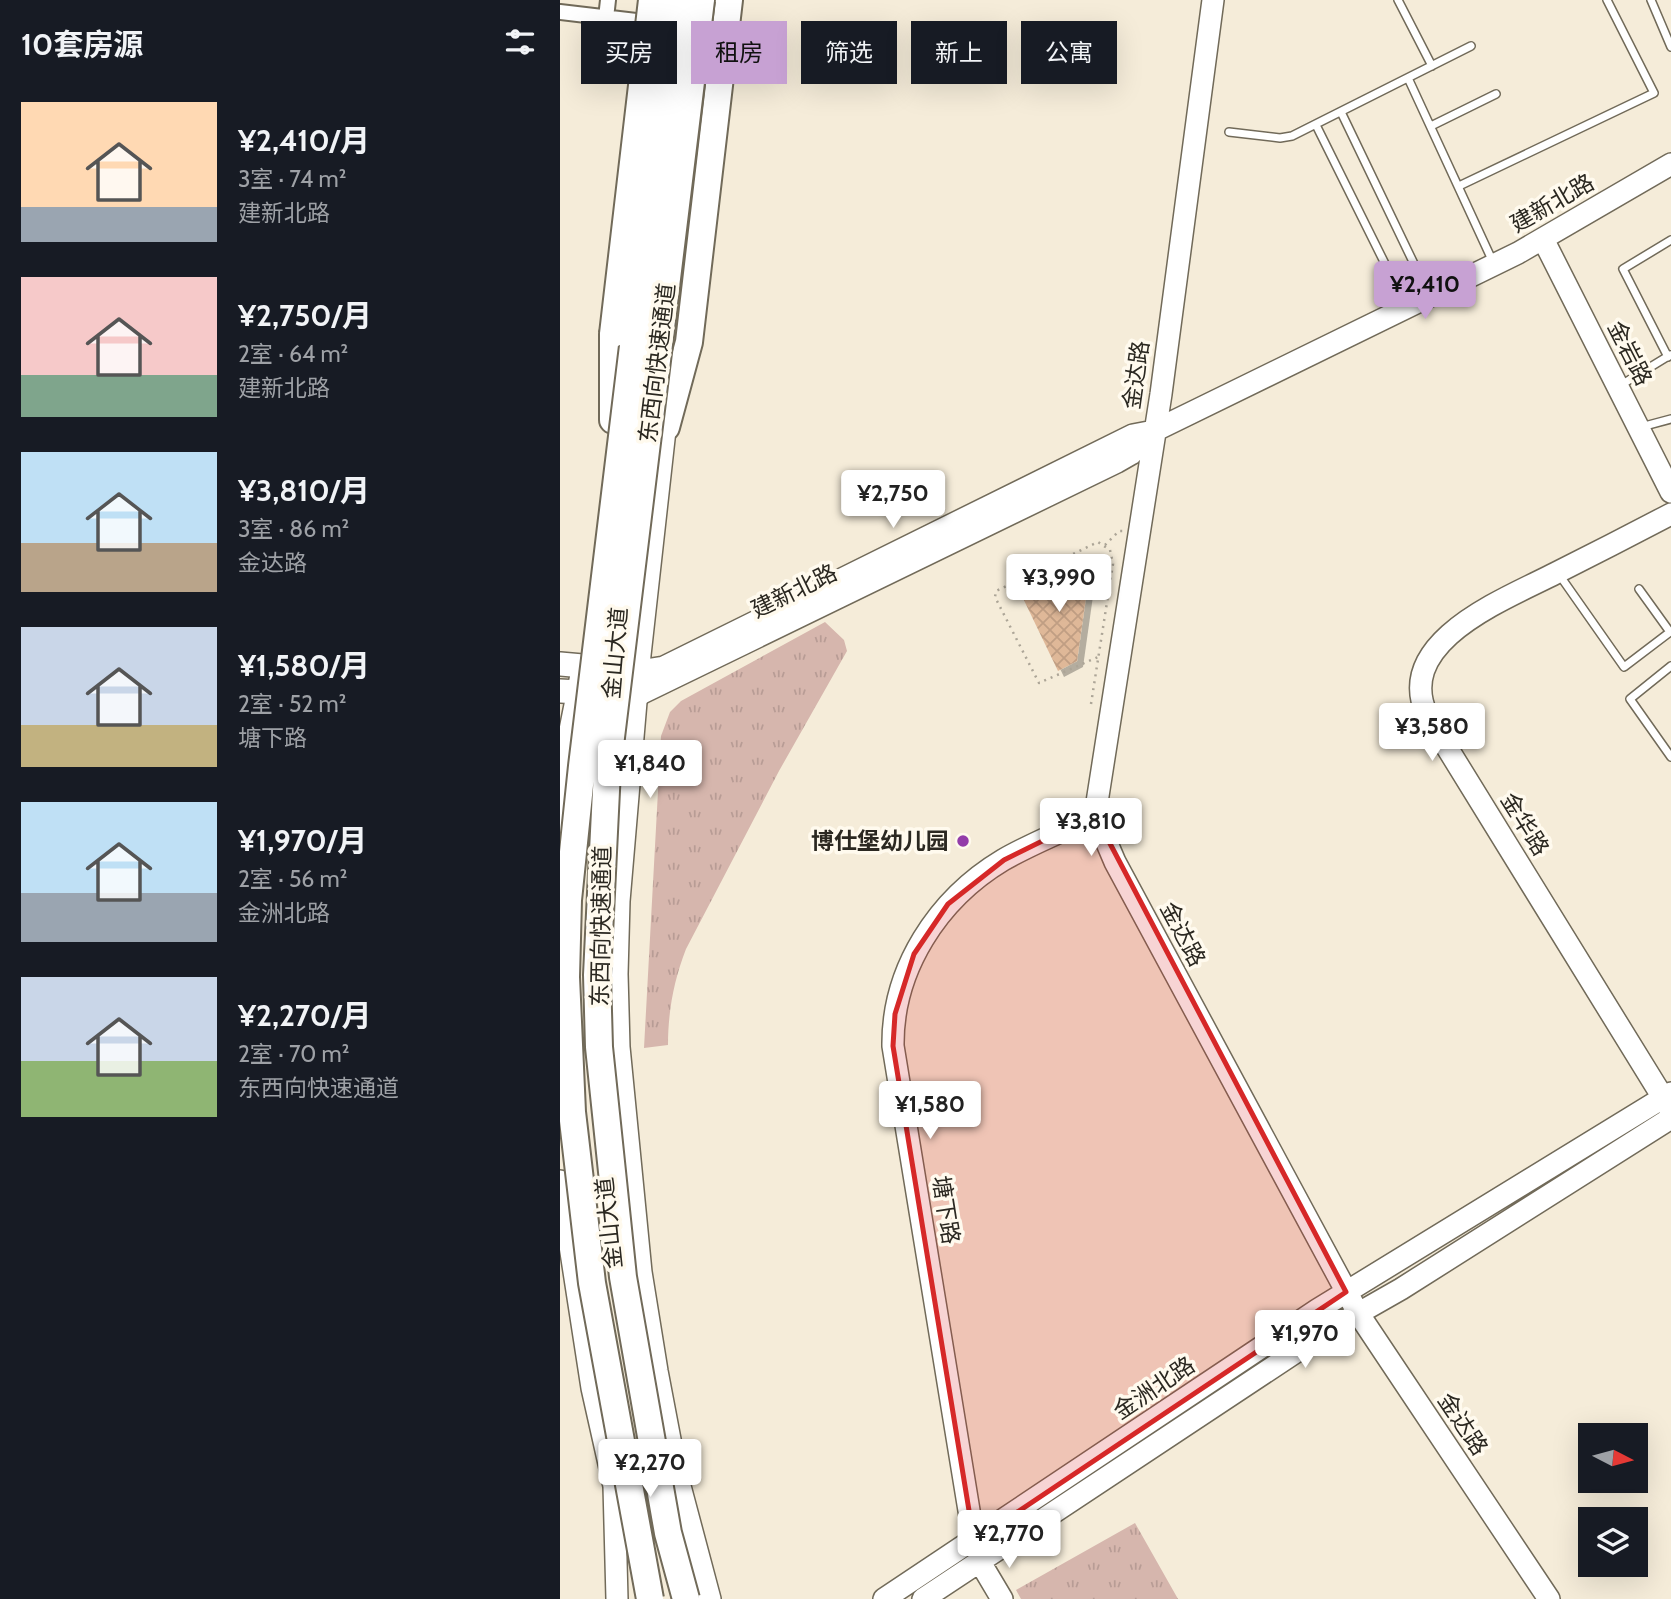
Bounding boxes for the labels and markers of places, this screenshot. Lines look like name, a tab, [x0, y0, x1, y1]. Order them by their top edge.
pin: ¥2,410	[1368, 262, 1482, 321]
pin: ¥2,750	[836, 470, 950, 530]
pin: ¥3,990	[1002, 554, 1116, 614]
pin: ¥3,580	[1375, 704, 1489, 763]
pin: ¥1,840	[593, 740, 707, 800]
pin: ¥3,810	[1034, 798, 1148, 858]
place label: 博仕堡幼儿园	[811, 827, 949, 855]
marker: 博仕堡幼儿园	[955, 833, 971, 849]
pin: ¥1,580	[873, 1082, 987, 1141]
pin: ¥1,970	[1248, 1310, 1362, 1370]
pin: ¥2,270	[593, 1440, 707, 1499]
pin: ¥2,770	[952, 1510, 1066, 1570]

